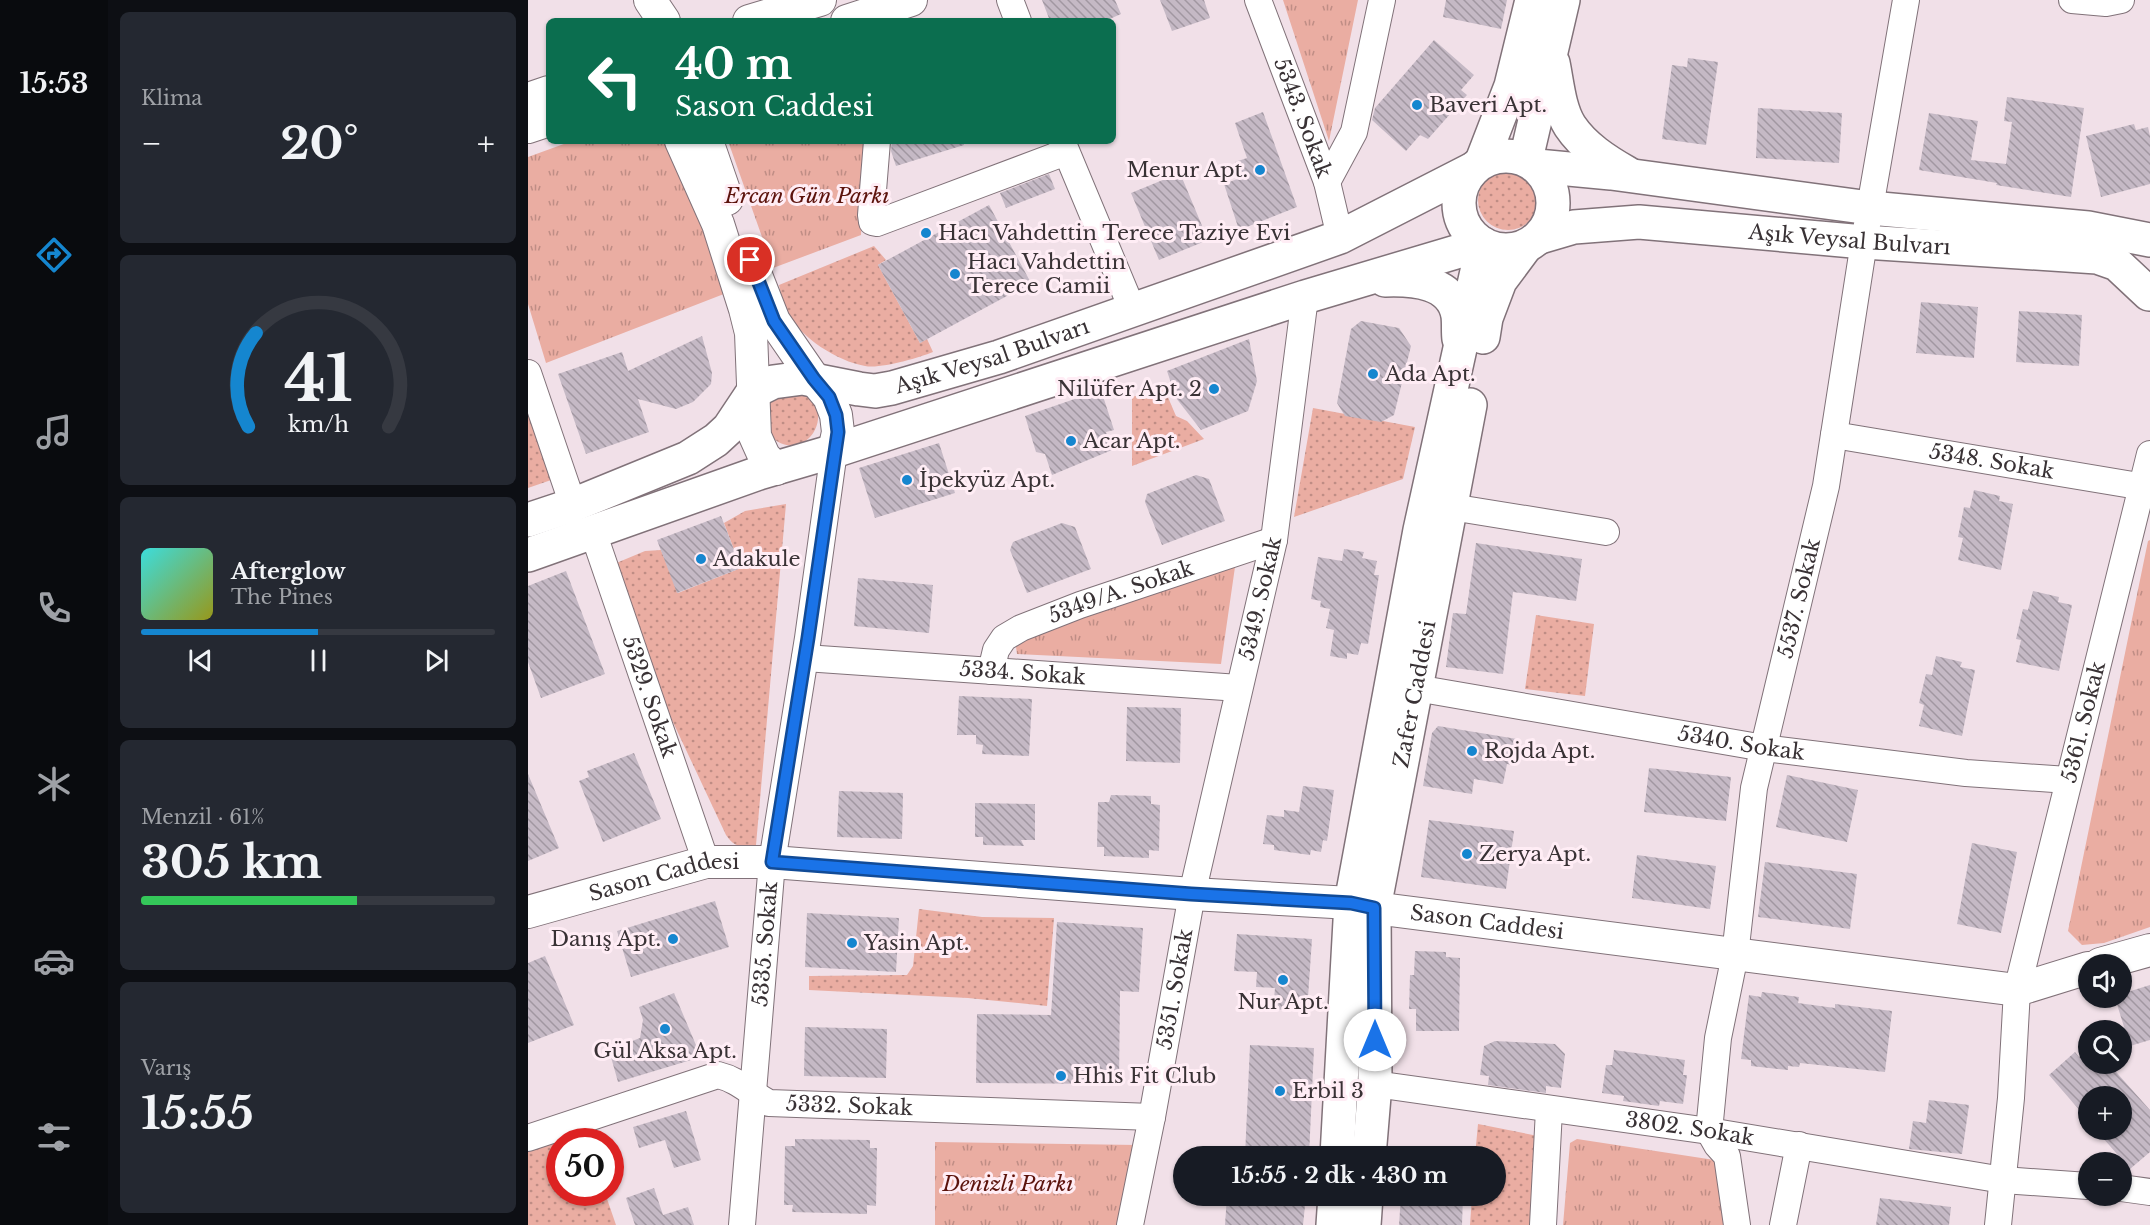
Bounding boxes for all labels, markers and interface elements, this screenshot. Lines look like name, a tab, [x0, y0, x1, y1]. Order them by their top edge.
text: 40 m	[675, 38, 792, 90]
icon: left	[576, 42, 654, 120]
street label: 5343. Sokak	[1268, 54, 1337, 182]
text: 15:53	[20, 67, 88, 100]
text: Klima	[141, 86, 202, 110]
text: Sason Caddesi	[675, 90, 874, 123]
place label: Baveri Apt.	[1429, 92, 1547, 118]
marker: Baveri Apt.	[1410, 98, 1424, 112]
text: 20°	[280, 115, 359, 171]
text: −	[141, 123, 162, 164]
text: +	[477, 123, 495, 164]
place label: Menur Apt.	[1126, 157, 1248, 183]
marker: Menur Apt.	[1253, 163, 1267, 177]
park label: Ercan Gün Parkı	[723, 183, 890, 209]
street label: Aşık Veysal Bulvarı	[1746, 219, 1951, 261]
place label: Hacı Vahdettin Terece Taziye Evi	[938, 220, 1290, 246]
marker: Hacı Vahdettin Terece Taziye Evi	[919, 226, 933, 240]
icon: directions	[33, 234, 75, 276]
pin	[724, 234, 775, 285]
icon: arrive	[733, 243, 766, 276]
place label: Hacı Vahdettin Terece Camii	[967, 249, 1126, 299]
marker: Hacı Vahdettin Terece Camii	[948, 267, 962, 281]
street label: Aşık Veysal Bulvarı	[891, 313, 1093, 400]
text: 41	[284, 340, 352, 418]
place label: Ada Apt.	[1384, 361, 1476, 387]
marker: Ada Apt.	[1366, 367, 1380, 381]
place label: Nilüfer Apt. 2	[1057, 376, 1202, 402]
marker: Nilüfer Apt. 2	[1207, 382, 1221, 396]
icon: music	[33, 411, 75, 453]
text: km/h	[288, 411, 349, 438]
place label: Acar Apt.	[1082, 428, 1180, 454]
marker: Acar Apt.	[1064, 434, 1078, 448]
street label: 5348. Sokak	[1927, 438, 2056, 485]
place label: İpekyüz Apt.	[919, 467, 1055, 493]
marker: İpekyüz Apt.	[900, 473, 914, 487]
street label: 5349. Sokak	[1233, 534, 1287, 663]
street label: 5537. Sokak	[1772, 536, 1826, 661]
place label: Adakule	[712, 546, 801, 572]
marker: Adakule	[694, 552, 708, 566]
street label: 5349/A. Sokak	[1044, 555, 1197, 629]
text: Afterglow	[231, 558, 346, 585]
text: The Pines	[231, 585, 333, 609]
icon: phone	[33, 587, 75, 629]
street label: Zafer Caddesi	[1388, 618, 1442, 770]
street label: 5329. Sokak	[616, 632, 682, 761]
icon: previous	[184, 644, 217, 677]
icon: pause	[302, 644, 335, 677]
icon: next	[420, 644, 453, 677]
street label: 5334. Sokak	[958, 656, 1087, 690]
street label: 5361. Sokak	[2056, 659, 2111, 785]
street label: 5340. Sokak	[1676, 720, 1806, 766]
place label: Rojda Apt.	[1484, 738, 1595, 764]
marker: Rojda Apt.	[1465, 744, 1479, 758]
icon: climate	[33, 763, 75, 805]
text: Menzil · 61%	[141, 805, 264, 829]
text: 305 km	[141, 834, 322, 890]
place label: Zerya Apt.	[1479, 841, 1591, 867]
marker: Zerya Apt.	[1460, 847, 1474, 861]
street label: Sason Caddesi	[586, 848, 739, 907]
street label: 5335. Sokak	[747, 880, 783, 1008]
street label: Sason Caddesi	[1409, 900, 1566, 945]
place label: Danış Apt.	[551, 926, 661, 952]
street label: 5351. Sokak	[1151, 927, 1199, 1052]
place label: Yasin Apt.	[863, 930, 969, 956]
marker: Danış Apt.	[666, 932, 680, 946]
marker: Yasin Apt.	[845, 936, 859, 950]
icon: car	[33, 940, 75, 982]
map controls	[2078, 954, 2132, 1206]
button: sound	[2078, 954, 2132, 1008]
marker: Nur Apt.	[1276, 973, 1290, 987]
place label: Nur Apt.	[1237, 989, 1329, 1015]
position arrow	[1343, 1008, 1407, 1072]
button: search	[2078, 1020, 2132, 1074]
marker: Gül Aksa Apt.	[658, 1022, 672, 1036]
place label: Gül Aksa Apt.	[593, 1038, 737, 1064]
text: Varış	[141, 1056, 191, 1080]
place label: Hhis Fit Club	[1073, 1063, 1216, 1089]
marker: Hhis Fit Club	[1054, 1069, 1068, 1083]
place label: Erbil 3	[1292, 1078, 1364, 1104]
marker: Erbil 3	[1273, 1084, 1287, 1098]
text: 15:55	[141, 1085, 254, 1141]
button: +	[2078, 1086, 2132, 1140]
street label: 5332. Sokak	[785, 1091, 913, 1121]
street label: 3802. Sokak	[1624, 1106, 1756, 1151]
icon: filters	[33, 1116, 75, 1158]
speed limit sign: 50	[546, 1128, 624, 1206]
button: −	[2078, 1152, 2132, 1206]
text: 15:55 · 2 dk · 430 m	[1231, 1162, 1448, 1189]
park label: Denizli Parkı	[942, 1171, 1073, 1197]

